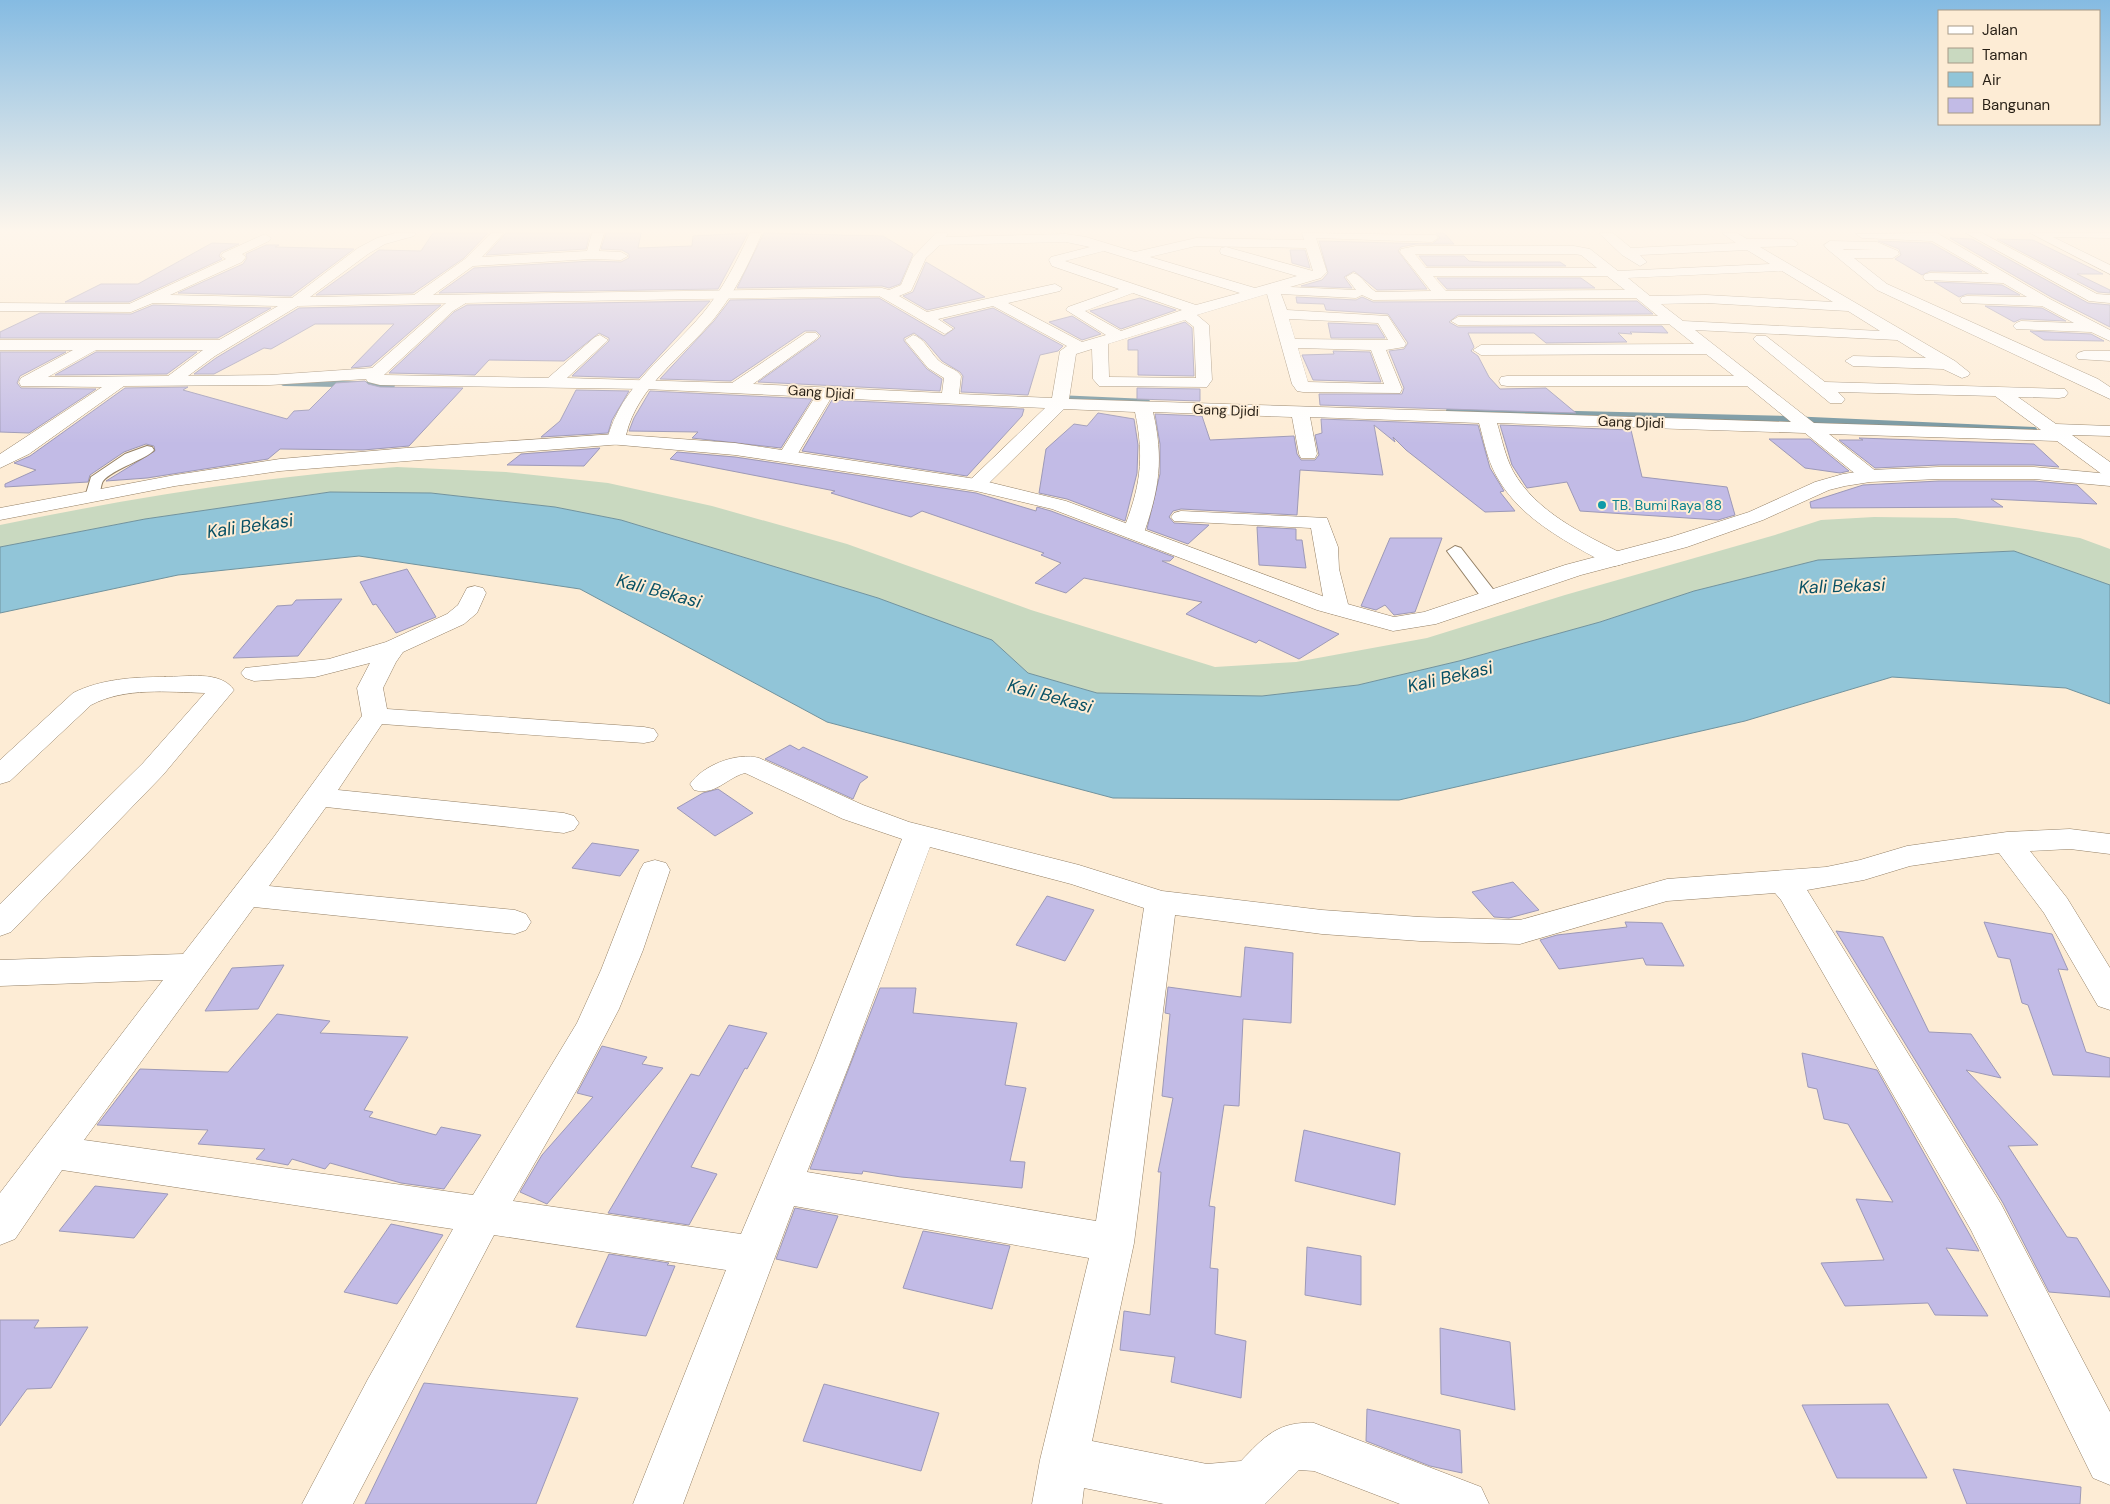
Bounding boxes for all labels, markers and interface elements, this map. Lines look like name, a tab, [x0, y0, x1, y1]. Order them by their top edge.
legend	[1938, 10, 2100, 125]
text: Jalan	[1982, 20, 2018, 40]
text: Taman	[1982, 45, 2028, 65]
text: Air	[1982, 70, 2002, 90]
text: Bangunan	[1982, 95, 2050, 115]
street label: Gang Djidi	[787, 381, 855, 403]
street label: Gang Djidi	[1193, 400, 1259, 420]
street label: Gang Djidi	[1598, 412, 1664, 432]
place label: TB. Bumi Raya 88	[1612, 496, 1722, 514]
marker: TB. Bumi Raya 88	[1596, 499, 1608, 511]
water label: Kali Bekasi	[205, 508, 295, 544]
water label: Kali Bekasi	[614, 568, 705, 614]
water label: Kali Bekasi	[1798, 572, 1886, 600]
water label: Kali Bekasi	[1405, 655, 1496, 698]
water label: Kali Bekasi	[1005, 673, 1096, 719]

